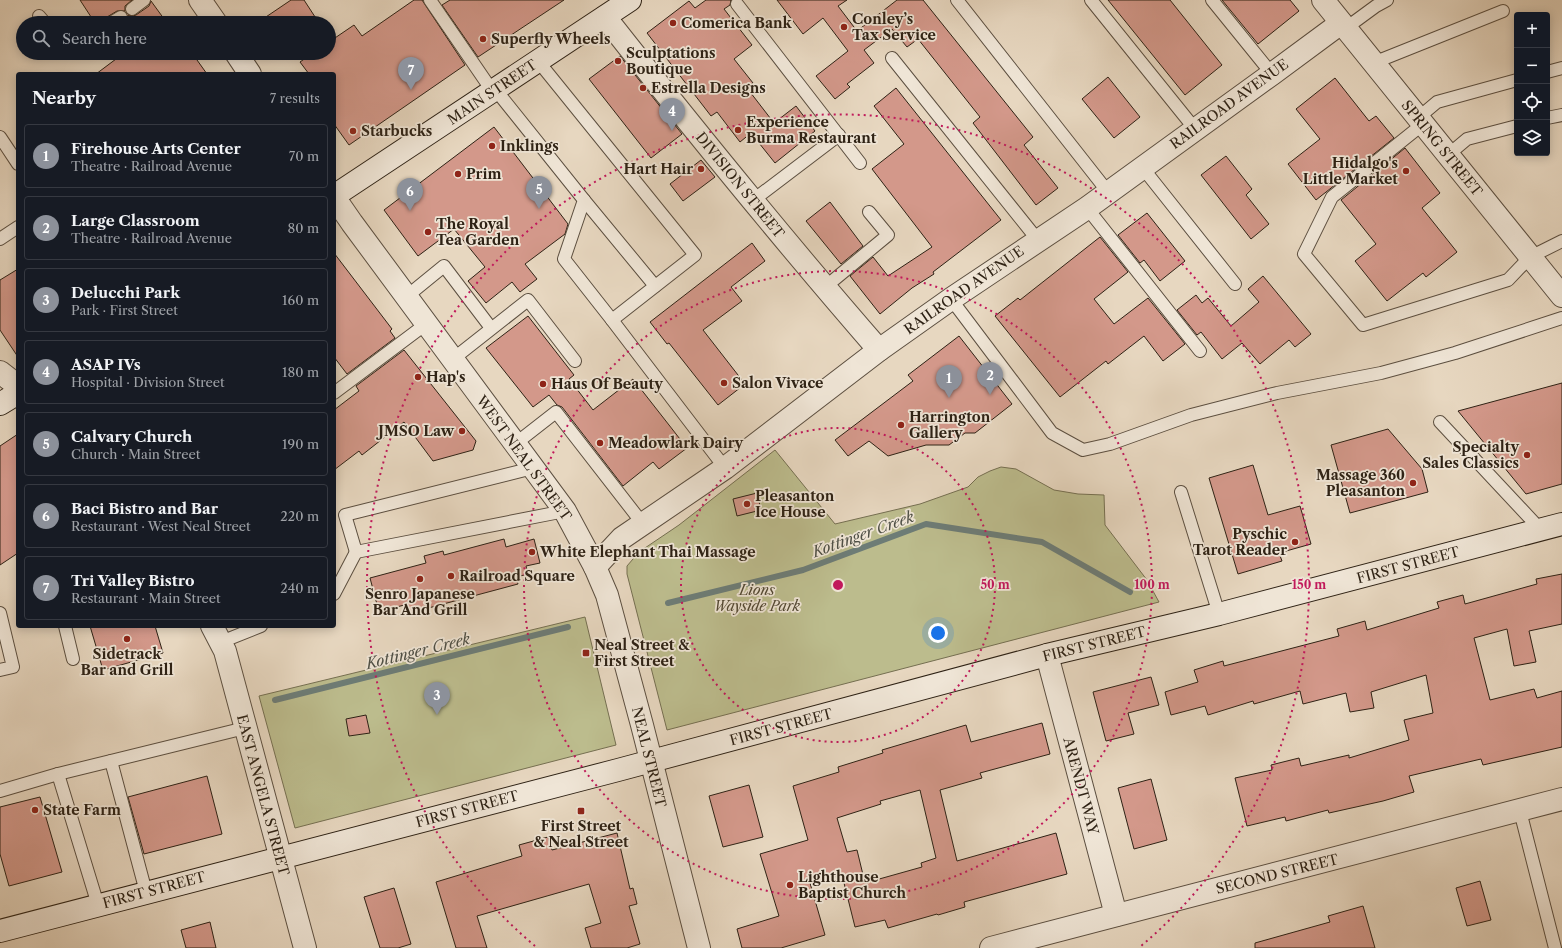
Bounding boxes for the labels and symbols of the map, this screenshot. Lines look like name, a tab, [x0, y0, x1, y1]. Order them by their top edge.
place label: Conley’s Tax Service	[852, 10, 936, 44]
place label: Comerica Bank	[681, 14, 793, 32]
marker: Comerica Bank	[668, 18, 678, 28]
marker: Conley’s Tax Service	[839, 22, 849, 32]
place label: Superfly Wheels	[491, 30, 610, 48]
marker: Superfly Wheels	[478, 34, 488, 44]
place label: Sculptations Boutique	[626, 44, 716, 78]
street label: MAIN STREET	[444, 55, 541, 129]
street label: RAILROAD AVENUE	[1166, 55, 1292, 153]
marker: Sculptations Boutique	[613, 56, 623, 66]
pin: 7	[398, 57, 424, 90]
place label: Estrella Designs	[651, 79, 766, 97]
marker: Estrella Designs	[638, 83, 648, 93]
street label: SPRING STREET	[1398, 96, 1487, 200]
pin: 4	[659, 98, 685, 131]
place label: Experience Burma Restaurant	[746, 113, 877, 147]
place label: Starbucks	[361, 122, 432, 140]
marker: Experience Burma Restaurant	[733, 125, 743, 135]
marker: Starbucks	[348, 126, 358, 136]
street label: DIVISION STREET	[692, 128, 789, 242]
place label: Inklings	[500, 137, 559, 155]
marker: Inklings	[487, 141, 497, 151]
place label: Hidalgo's Little Market	[1303, 154, 1398, 188]
place label: Hart Hair	[624, 160, 693, 178]
marker: Hart Hair	[696, 164, 706, 174]
place label: Prim	[466, 165, 501, 183]
marker: Hidalgo's Little Market	[1401, 166, 1411, 176]
marker: Prim	[453, 169, 463, 179]
pin: 5	[526, 176, 552, 209]
pin: 6	[397, 178, 423, 211]
place label: The Royal Tea Garden	[436, 215, 520, 249]
marker: The Royal Tea Garden	[423, 227, 433, 237]
street label: RAILROAD AVENUE	[901, 242, 1027, 338]
pin: 2	[977, 362, 1003, 395]
pin: 1	[936, 365, 962, 398]
place label: Hap's	[426, 368, 465, 386]
marker: Hap's	[413, 372, 423, 382]
place label: Salon Vivace	[732, 374, 823, 392]
place label: Haus Of Beauty	[551, 375, 663, 393]
marker: Salon Vivace	[719, 378, 729, 388]
marker: Haus Of Beauty	[538, 379, 548, 389]
street label: WEST NEAL STREET	[472, 391, 576, 524]
place label: Harrington Gallery	[909, 408, 991, 442]
marker: Harrington Gallery	[896, 420, 906, 430]
place label: JMSO Law	[375, 422, 455, 440]
marker: JMSO Law	[457, 426, 467, 436]
place label: Meadowlark Dairy	[608, 434, 744, 452]
marker: Meadowlark Dairy	[595, 438, 605, 448]
place label: Specialty Sales Classics	[1422, 438, 1519, 472]
marker: Specialty Sales Classics	[1522, 450, 1532, 460]
place label: Massage 360 Pleasanton	[1316, 466, 1405, 500]
marker: Massage 360 Pleasanton	[1408, 478, 1418, 488]
place label: Pleasanton Ice House	[755, 487, 835, 521]
marker: Pleasanton Ice House	[742, 499, 752, 509]
water label: Kottinger Creek	[809, 507, 917, 562]
place label: Pyschic Tarot Reader	[1193, 525, 1287, 559]
marker: Pyschic Tarot Reader	[1290, 537, 1300, 547]
street label: FIRST STREET	[1355, 542, 1462, 587]
place label: White Elephant Thai Massage	[539, 543, 756, 561]
marker: White Elephant Thai Massage	[527, 547, 537, 557]
place label: Railroad Square	[459, 567, 575, 585]
marker: Railroad Square	[446, 571, 456, 581]
marker: Senro Japanese Bar And Grill	[415, 574, 425, 584]
text: 50 m	[980, 577, 1010, 592]
text: 100 m	[1134, 577, 1170, 592]
text: 150 m	[1292, 577, 1326, 592]
centre of rings	[831, 578, 845, 592]
park label: Lions Wayside Park	[714, 581, 801, 615]
place label: Senro Japanese Bar And Grill	[365, 585, 475, 619]
street label: FIRST STREET	[1041, 622, 1148, 666]
your location	[928, 623, 948, 643]
water label: Kottinger Creek	[363, 629, 472, 673]
marker: Sidetrack Bar and Grill	[122, 634, 132, 644]
place label: Neal Street & First Street	[594, 636, 690, 670]
place label: Sidetrack Bar and Grill	[81, 645, 173, 679]
marker: Neal Street & First Street	[581, 648, 591, 658]
pin: 3	[424, 682, 450, 715]
street label: FIRST STREET	[728, 704, 835, 749]
street label: NEAL STREET	[628, 705, 670, 810]
street label: EAST ANGELA STREET	[233, 712, 293, 878]
street label: ARENDT WAY	[1059, 734, 1103, 838]
street label: FIRST STREET	[414, 786, 521, 831]
place label: State Farm	[43, 801, 121, 819]
marker: State Farm	[30, 805, 40, 815]
marker: First Street & Neal Street	[576, 806, 586, 816]
place label: First Street & Neal Street	[533, 817, 629, 851]
street label: SECOND STREET	[1214, 850, 1341, 898]
street label: FIRST STREET	[101, 867, 208, 912]
place label: Lighthouse Baptist Church	[798, 868, 907, 902]
marker: Lighthouse Baptist Church	[785, 880, 795, 890]

